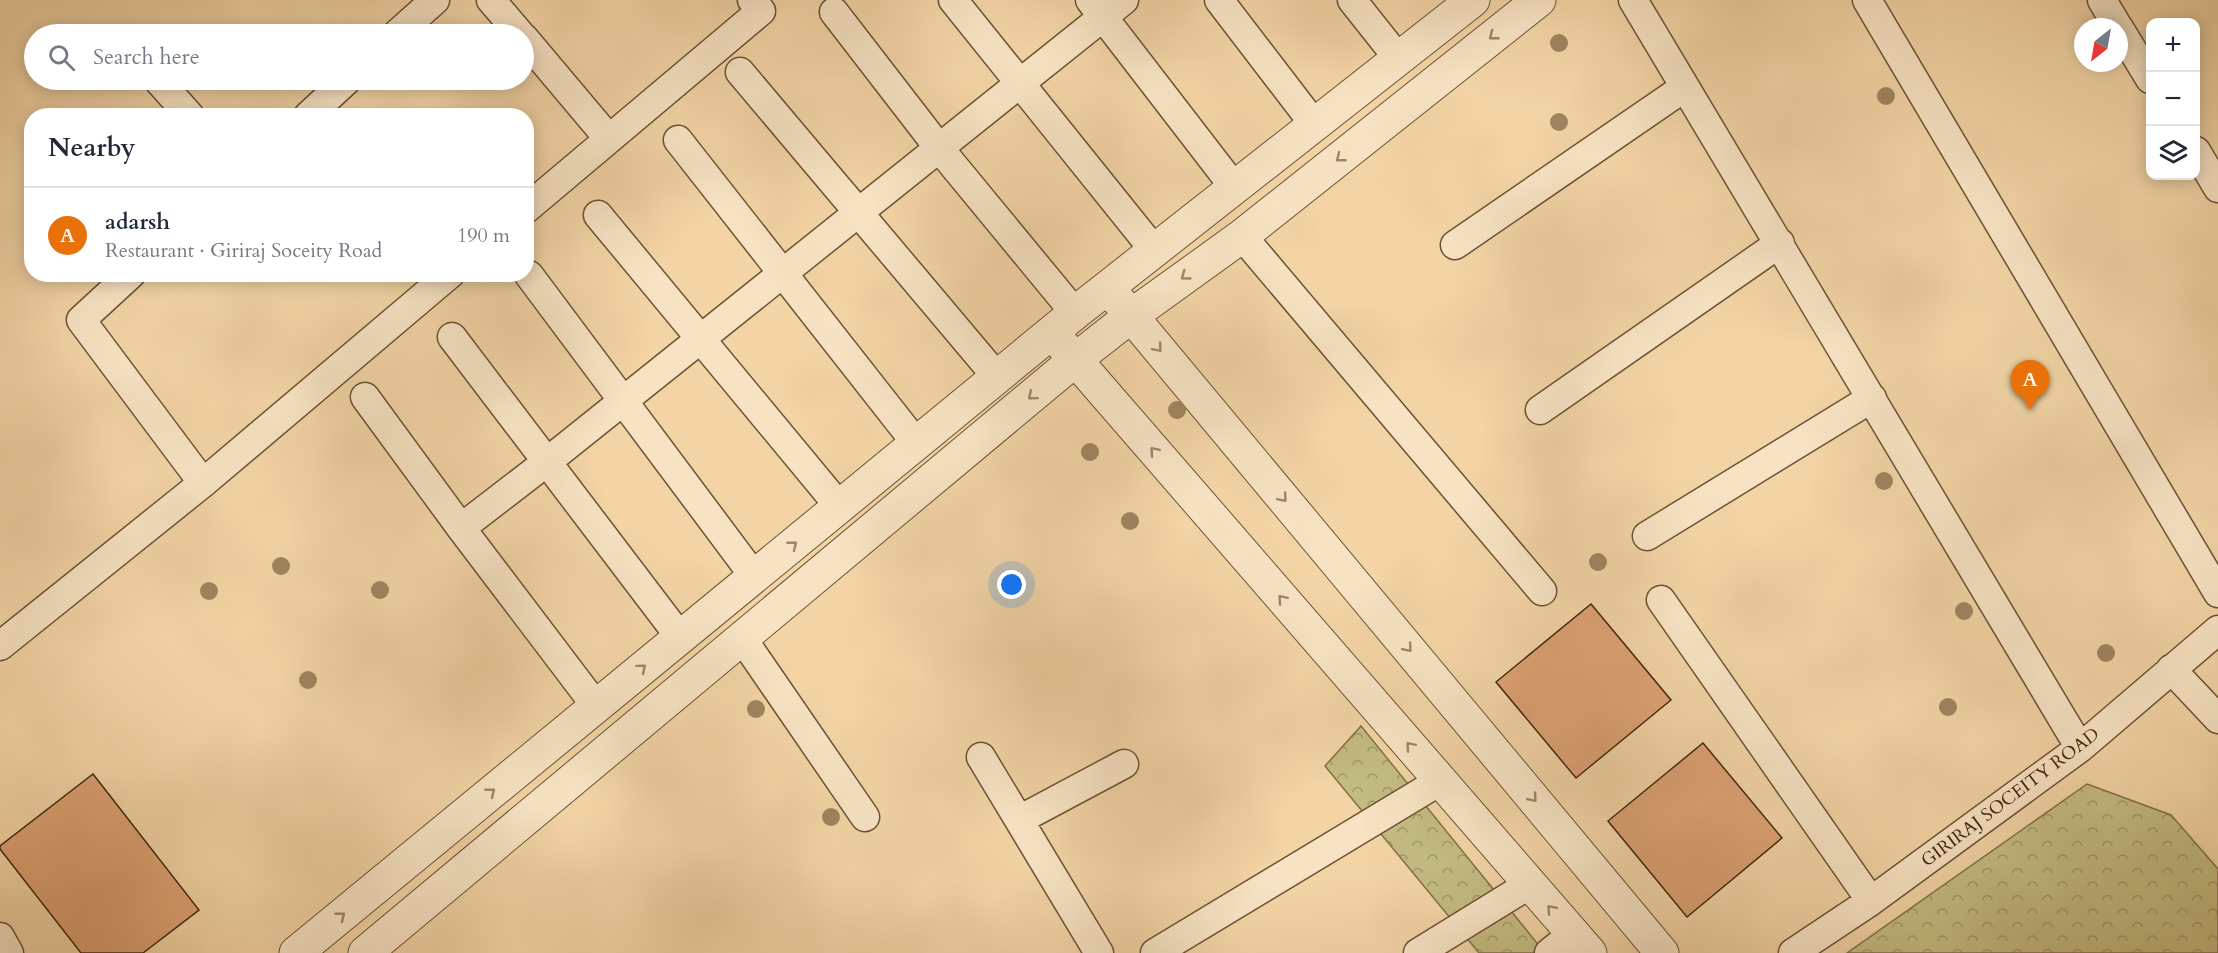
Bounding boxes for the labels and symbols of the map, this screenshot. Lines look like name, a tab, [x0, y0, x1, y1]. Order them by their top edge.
north arrow	[2074, 18, 2128, 72]
one-way arrow	[1489, 29, 1500, 40]
one-way arrow	[1336, 150, 1347, 161]
one-way arrow	[1181, 269, 1192, 280]
one-way arrow	[1151, 341, 1162, 352]
pin: A	[2010, 360, 2050, 410]
one-way arrow	[1028, 389, 1039, 400]
one-way arrow	[1150, 447, 1161, 458]
one-way arrow	[1276, 491, 1287, 502]
one-way arrow	[786, 541, 797, 552]
your location	[997, 570, 1026, 599]
one-way arrow	[1278, 595, 1289, 606]
one-way arrow	[1400, 641, 1411, 652]
one-way arrow	[635, 665, 646, 676]
street label: GIRIRAJ SOCEITY ROAD	[1916, 722, 2105, 873]
one-way arrow	[1406, 742, 1417, 753]
one-way arrow	[485, 788, 496, 799]
one-way arrow	[1525, 791, 1536, 802]
one-way arrow	[1548, 905, 1559, 916]
one-way arrow	[334, 912, 345, 923]

